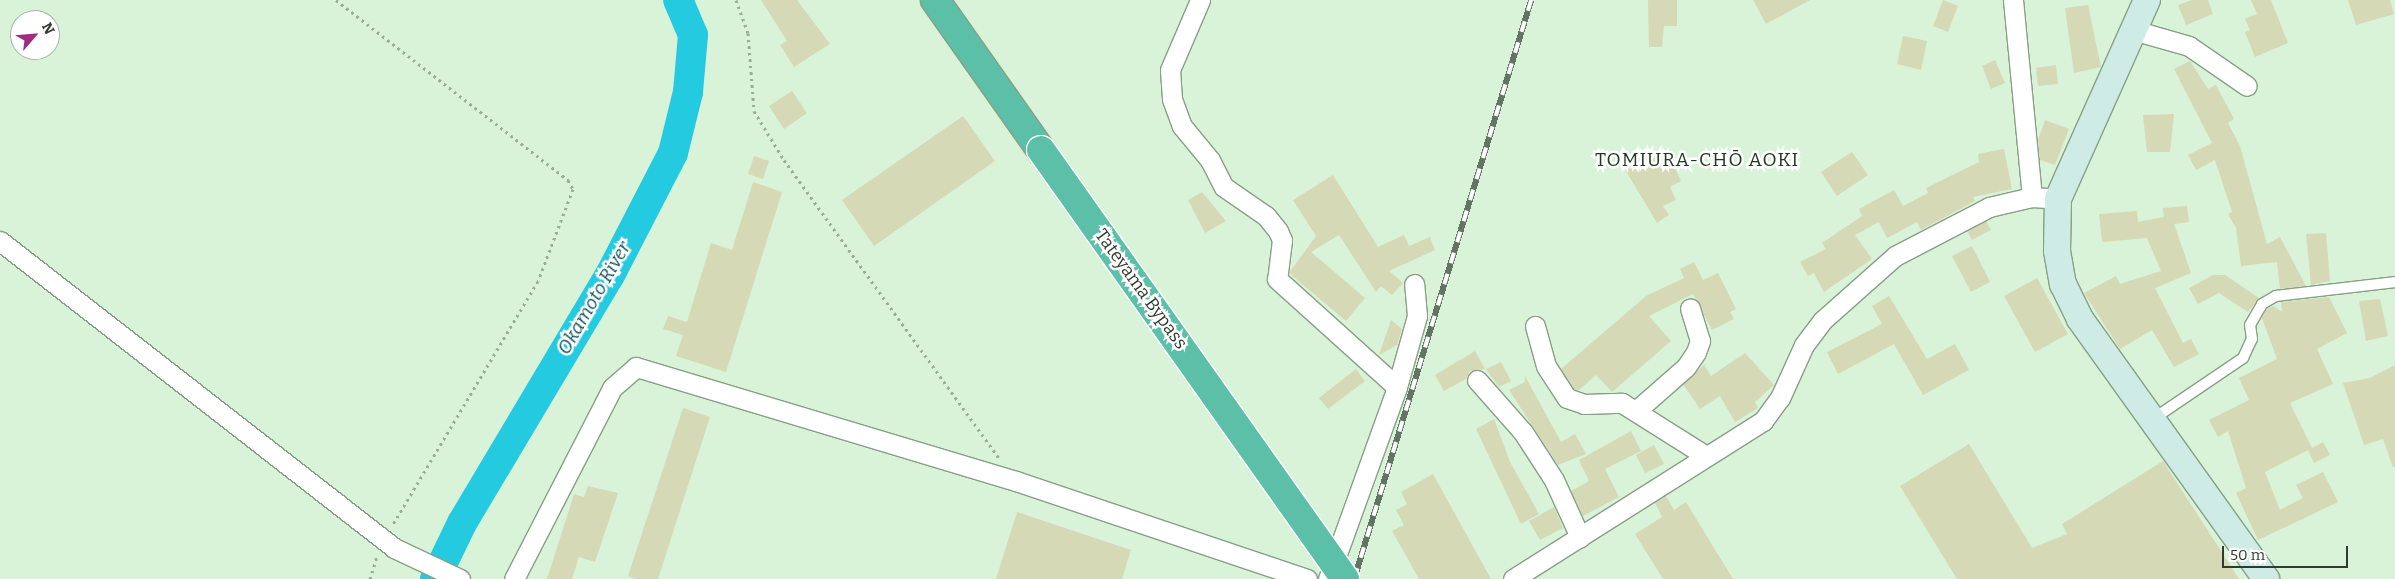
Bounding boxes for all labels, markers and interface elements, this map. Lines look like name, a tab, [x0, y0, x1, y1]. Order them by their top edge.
north arrow	[10, 10, 60, 60]
text: N	[38, 20, 58, 37]
district label: TOMIURA-CHŌ AOKI	[1593, 149, 1801, 171]
street label: Tateyama Bypass	[1090, 225, 1192, 353]
water label: Okamoto River	[553, 238, 635, 358]
scale bar	[2225, 536, 2351, 568]
text: 50 m	[2230, 546, 2265, 564]

